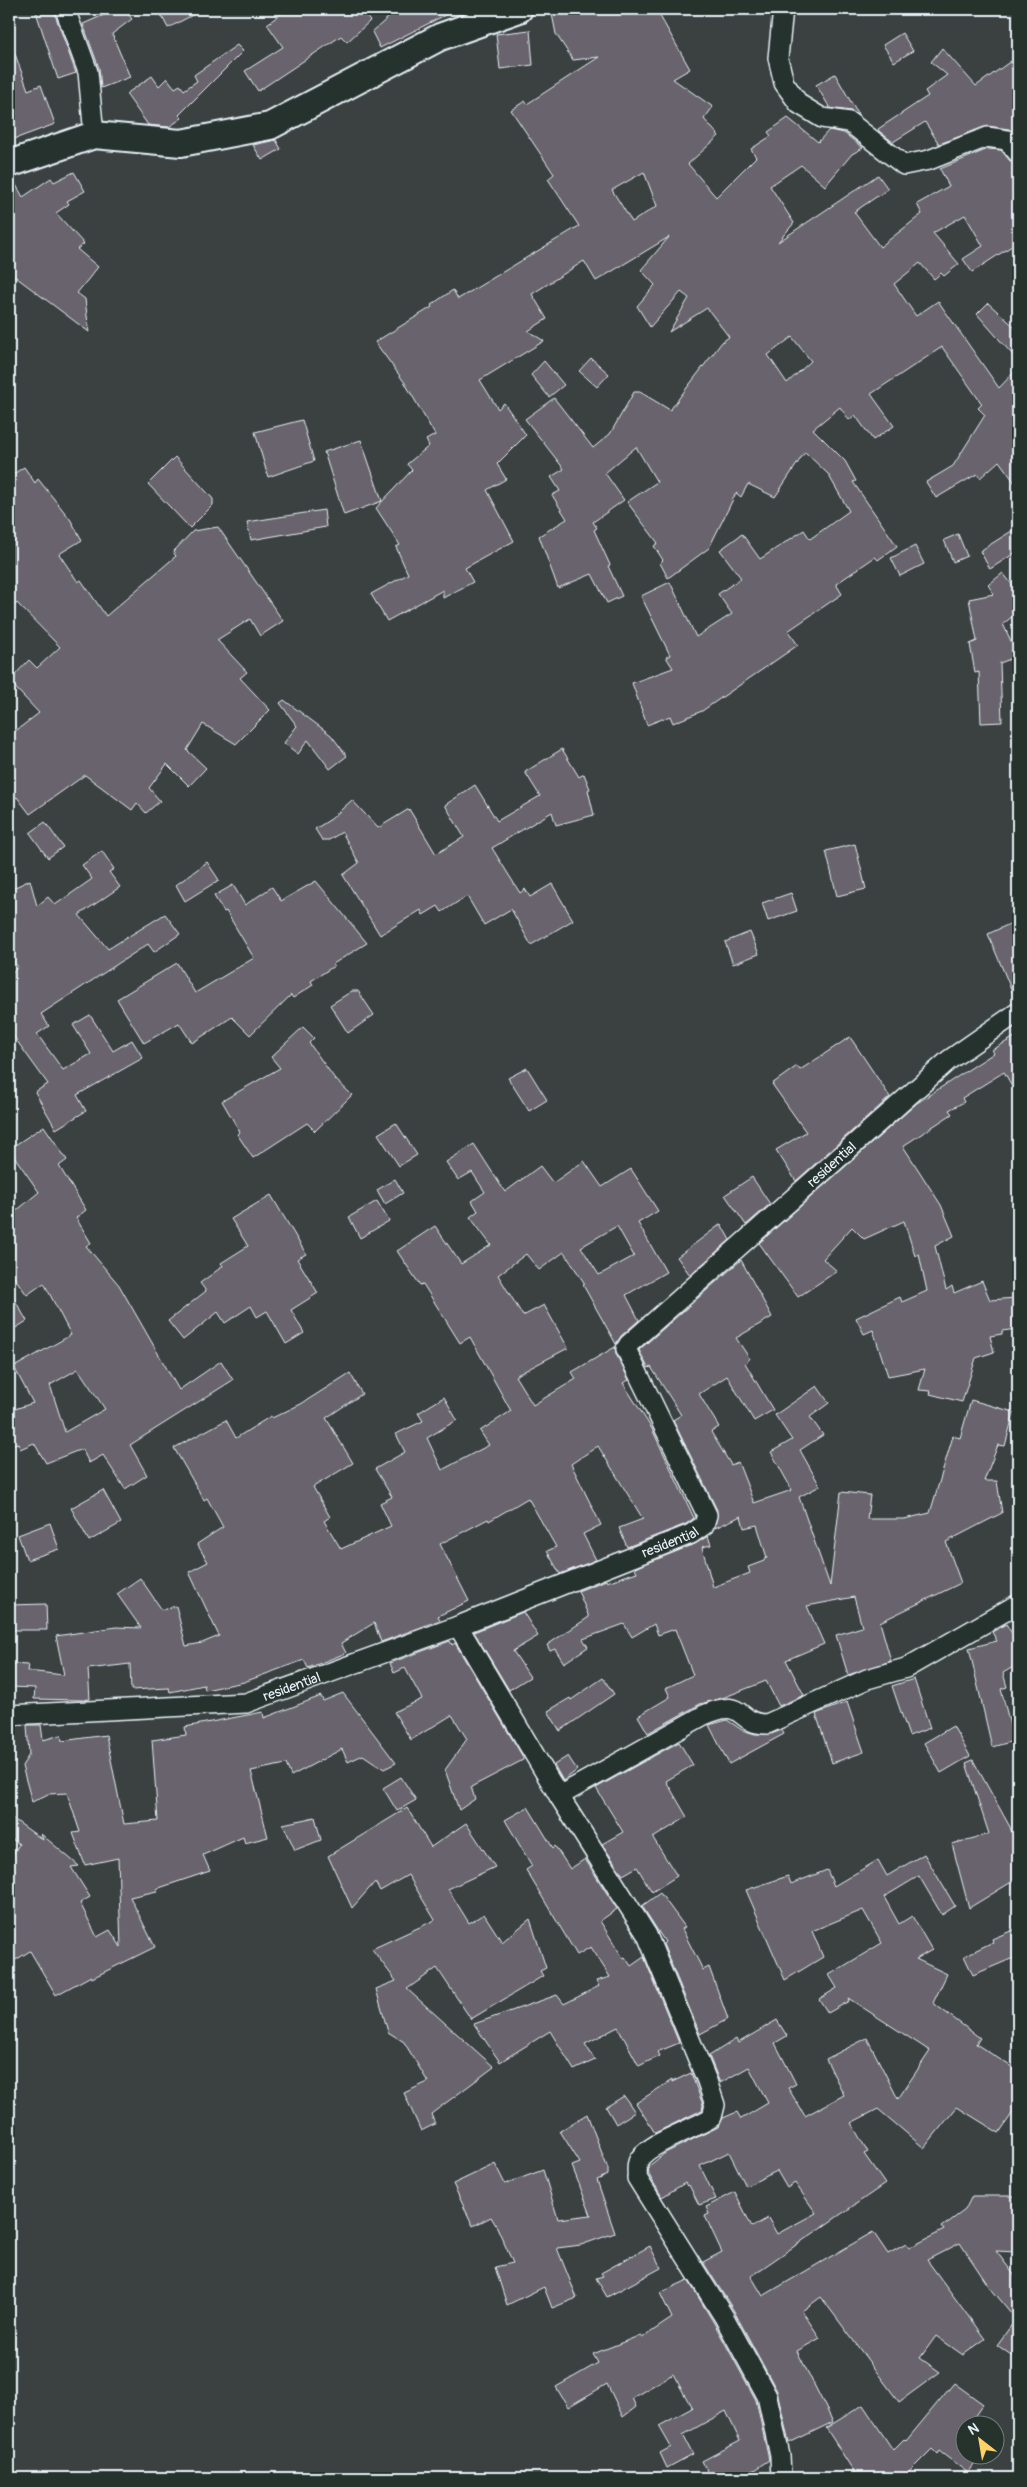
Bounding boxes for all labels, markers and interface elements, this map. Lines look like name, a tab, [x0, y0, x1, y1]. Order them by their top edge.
street label: residential	[804, 1138, 860, 1190]
street label: residential	[639, 1523, 702, 1561]
street label: residential	[261, 1668, 323, 1705]
north arrow	[954, 2414, 1004, 2464]
text: N	[965, 2420, 982, 2439]

